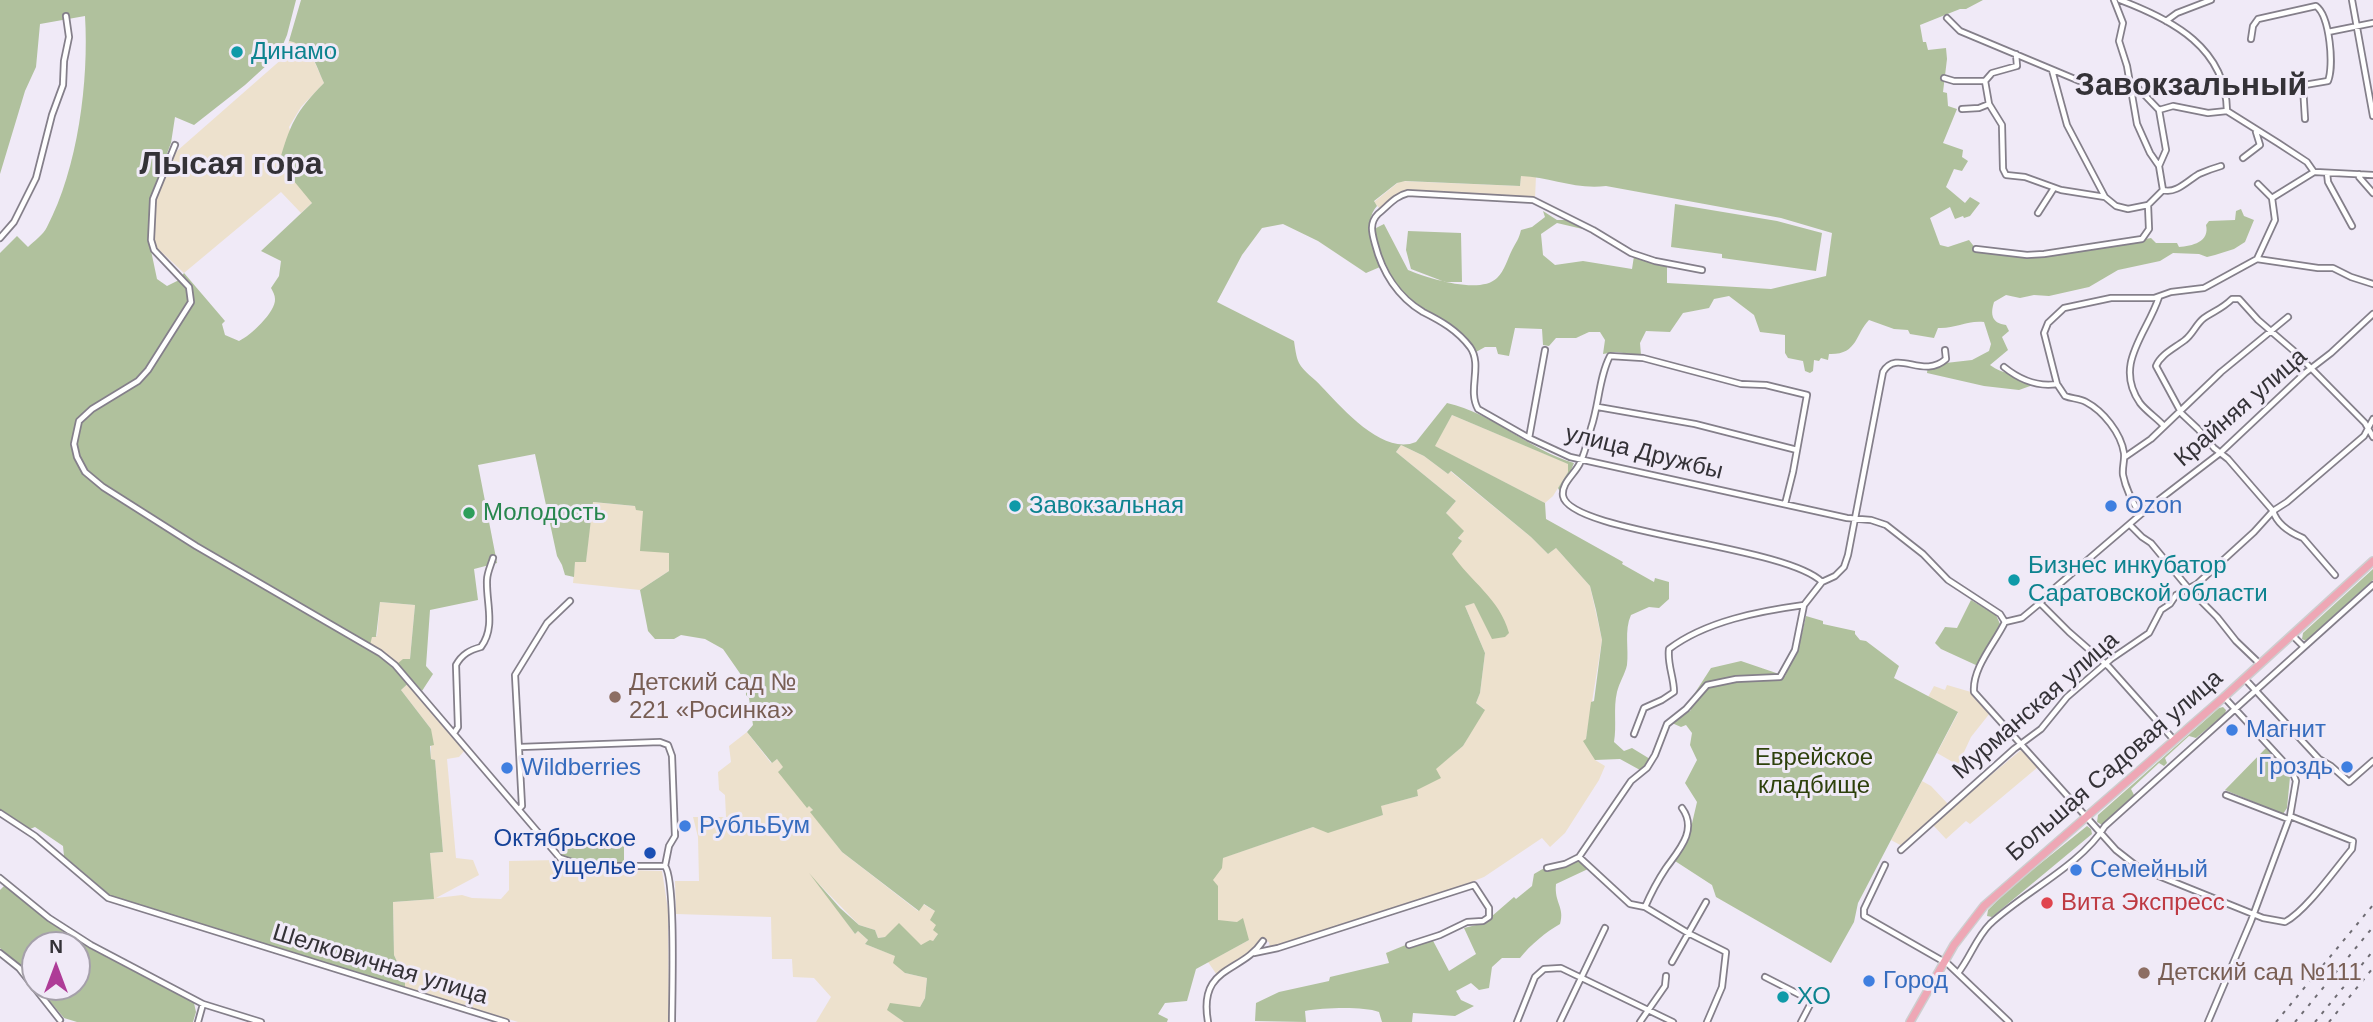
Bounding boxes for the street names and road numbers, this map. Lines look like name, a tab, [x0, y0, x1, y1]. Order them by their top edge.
street label: Крайняя улица	[2169, 343, 2313, 473]
street label: улица Дружбы	[1562, 419, 1726, 487]
street label: Мурманская улица	[1947, 626, 2125, 786]
street label: Большая Садовая улица	[2001, 664, 2229, 868]
street label: Шелковичная улица	[269, 919, 491, 1011]

